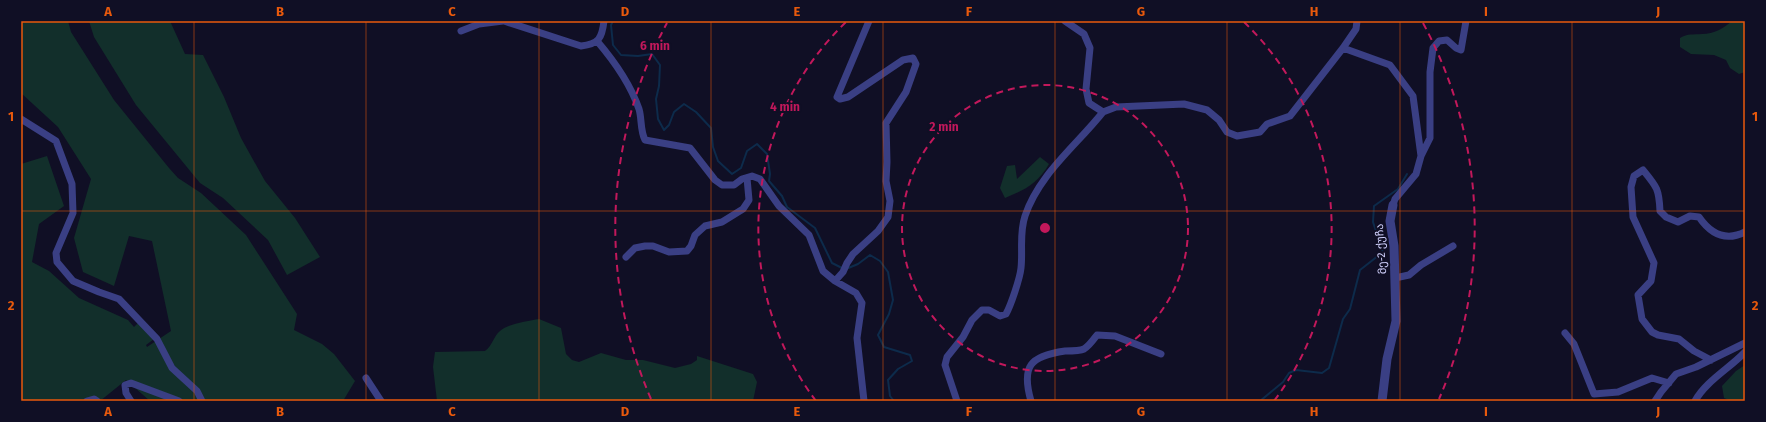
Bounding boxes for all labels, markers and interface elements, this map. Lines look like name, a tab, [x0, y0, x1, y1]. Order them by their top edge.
text: A	[103, 4, 112, 19]
text: B	[276, 4, 284, 19]
text: C	[448, 4, 456, 19]
text: D	[621, 4, 630, 19]
text: E	[794, 4, 801, 19]
text: F	[966, 4, 973, 19]
text: G	[1137, 4, 1145, 19]
text: H	[1310, 4, 1318, 19]
text: I	[1484, 4, 1488, 19]
text: J	[1655, 4, 1660, 19]
text: 6 min	[640, 39, 670, 53]
text: 4 min	[770, 100, 800, 114]
text: 1	[8, 109, 14, 124]
text: 1	[1752, 109, 1758, 124]
text: 2 min	[929, 120, 959, 134]
centre of rings	[1038, 221, 1052, 235]
street label: მე-2 ქუჩა	[1373, 223, 1389, 275]
text: 2	[8, 298, 15, 313]
text: 2	[1752, 298, 1759, 313]
text: A	[103, 404, 112, 419]
text: B	[276, 404, 284, 419]
text: C	[448, 404, 456, 419]
text: D	[621, 404, 630, 419]
text: E	[794, 404, 801, 419]
text: F	[966, 404, 973, 419]
text: G	[1137, 404, 1145, 419]
text: H	[1310, 404, 1318, 419]
text: I	[1484, 404, 1488, 419]
text: J	[1655, 404, 1660, 419]

